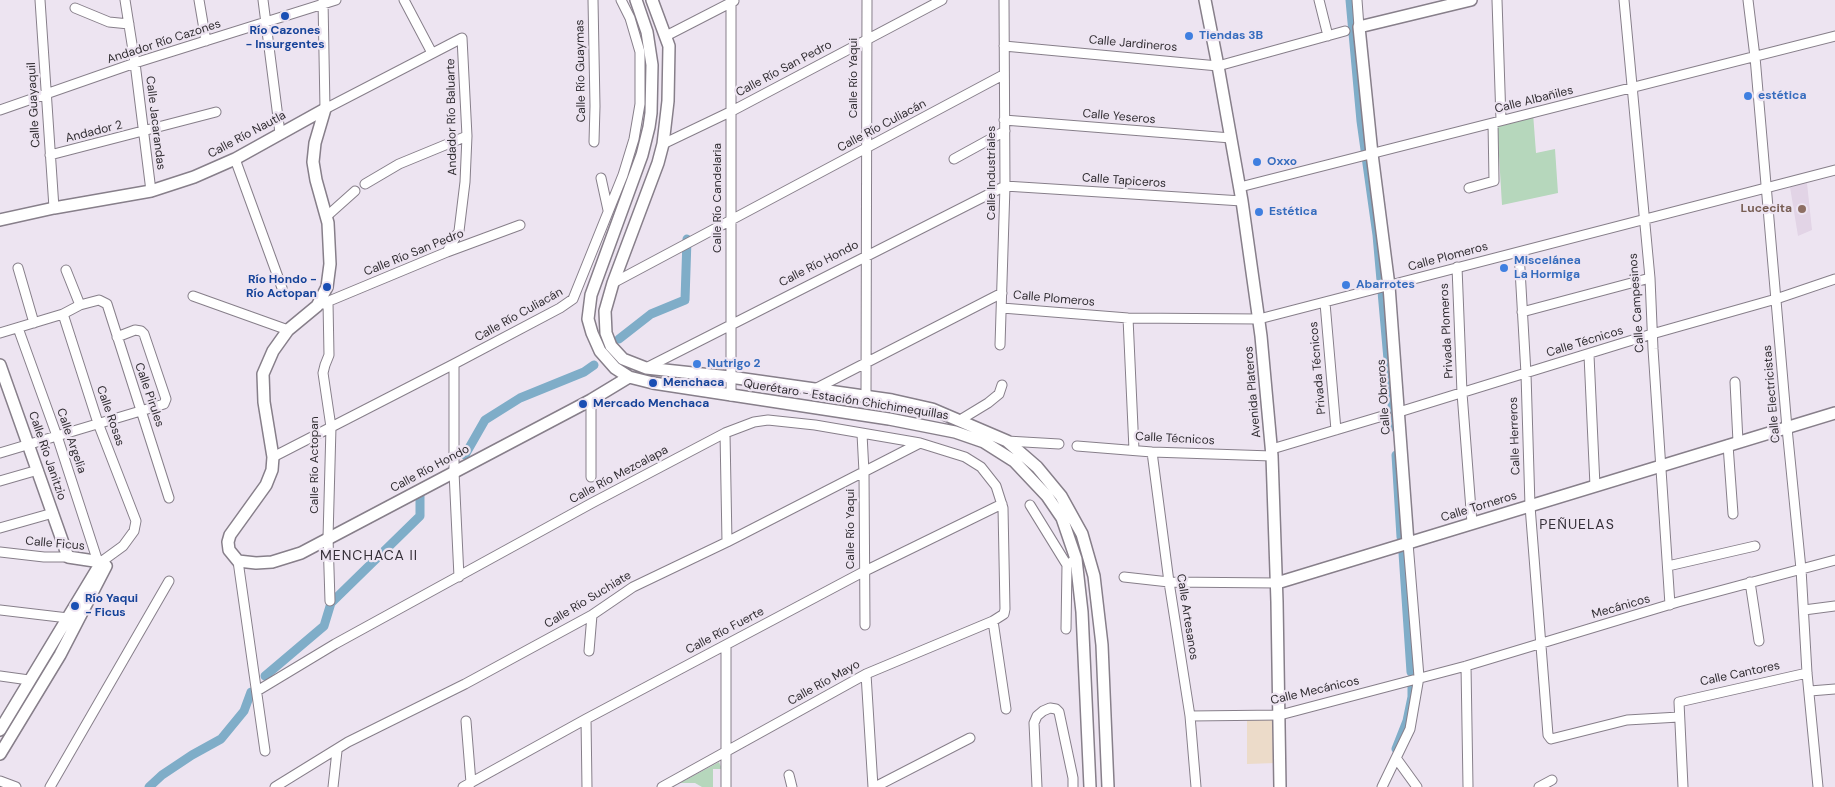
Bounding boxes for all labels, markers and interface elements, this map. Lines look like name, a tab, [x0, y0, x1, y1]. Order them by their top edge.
marker: Río Cazones - Insurgentes	[279, 10, 291, 22]
street label: Andador Río Cazones	[105, 17, 223, 67]
street label: Calle Río Guaymas	[573, 19, 589, 123]
place label: Río Cazones - Insurgentes	[245, 24, 325, 52]
place label: Tiendas 3B	[1199, 29, 1263, 43]
marker: Tiendas 3B	[1183, 30, 1195, 42]
street label: Calle Jardineros	[1088, 33, 1178, 55]
street label: Calle Río San Pedro	[734, 38, 834, 100]
street label: Calle Río Yaqui	[847, 38, 861, 118]
street label: Andador Río Baluarte	[444, 58, 460, 176]
street label: Calle Guayaquil	[25, 62, 43, 148]
street label: Calle Jacarandas	[142, 75, 168, 171]
street label: Calle Albañiles	[1493, 83, 1575, 117]
place label: estética	[1758, 89, 1806, 103]
marker: estética	[1742, 90, 1754, 102]
street label: Calle Río Culiacán	[835, 97, 929, 155]
street label: Calle Yeseros	[1082, 107, 1156, 127]
street label: Calle Río Nautla	[206, 108, 288, 162]
street label: Andador 2	[64, 118, 124, 146]
street label: Calle Industriales	[985, 126, 999, 220]
street label: Calle Río Candelaria	[711, 143, 725, 253]
place label: Oxxo	[1267, 155, 1297, 169]
marker: Oxxo	[1251, 156, 1263, 168]
street label: Calle Tapiceros	[1081, 171, 1167, 191]
place label: Lucecita	[1741, 202, 1792, 216]
marker: Lucecita	[1796, 203, 1808, 215]
place label: Estética	[1269, 205, 1317, 219]
marker: Estética	[1253, 206, 1265, 218]
street label: Calle Río San Pedro	[362, 226, 466, 280]
street label: Calle Río Hondo	[777, 238, 861, 290]
street label: Calle Plomeros	[1406, 239, 1490, 275]
street label: Calle Campesinos	[1626, 253, 1648, 353]
place label: Miscelánea La Hormiga	[1514, 254, 1581, 282]
marker: Miscelánea La Hormiga	[1498, 262, 1510, 274]
place label: Río Hondo - Río Actopan	[246, 273, 317, 301]
place label: Abarrotes	[1356, 278, 1415, 292]
marker: Abarrotes	[1340, 279, 1352, 291]
marker: Río Hondo - Río Actopan	[321, 281, 333, 293]
street label: Privada Plomeros	[1437, 283, 1457, 379]
street label: Calle Río Culiacán	[472, 285, 566, 345]
street label: Calle Plomeros	[1012, 288, 1096, 310]
street label: Privada Técnicos	[1307, 321, 1329, 415]
street label: Calle Técnicos	[1545, 323, 1625, 361]
street label: Calle Electricistas	[1761, 344, 1783, 444]
street label: Avenida Plateros	[1242, 346, 1264, 438]
place label: Nutrigo 2	[707, 357, 761, 371]
marker: Nutrigo 2	[691, 358, 703, 370]
street label: Calle Obreros	[1374, 359, 1394, 435]
street label: Calle Pirules	[131, 361, 167, 429]
place label: Menchaca	[663, 376, 724, 390]
marker: Menchaca	[647, 377, 659, 389]
street label: Querétaro - Estación Chichimequillas	[742, 377, 950, 423]
street label: Calle Rosas	[93, 384, 127, 448]
place label: Mercado Menchaca	[593, 397, 709, 411]
street label: Calle Herreros	[1506, 397, 1524, 475]
marker: Mercado Menchaca	[577, 398, 589, 410]
street label: Calle Argelia	[53, 406, 89, 476]
street label: Calle Río Janitzio	[25, 410, 69, 502]
street label: Calle Río Actopan	[308, 416, 322, 514]
street label: Calle Técnicos	[1135, 430, 1215, 448]
street label: Calle Río Hondo	[388, 442, 472, 496]
street label: Calle Río Mezcalapa	[567, 443, 671, 507]
street label: Calle Río Yaqui	[844, 489, 858, 569]
street label: Calle Torneros	[1439, 489, 1519, 525]
district label: PEÑUELAS	[1538, 517, 1616, 533]
street label: Calle Ficus	[25, 534, 85, 554]
district label: MENCHACA II	[319, 548, 419, 564]
street label: Calle Río Suchiate	[542, 568, 634, 632]
street label: Calle Artesanos	[1173, 573, 1201, 661]
place label: Río Yaqui - Ficus	[85, 592, 138, 620]
street label: Mecánicos	[1590, 592, 1652, 622]
marker: Río Yaqui - Ficus	[69, 600, 81, 612]
street label: Calle Río Fuerte	[683, 604, 767, 658]
street label: Calle Río Mayo	[785, 657, 863, 709]
street label: Calle Cantores	[1699, 659, 1781, 689]
street label: Calle Mecánicos	[1269, 674, 1361, 708]

